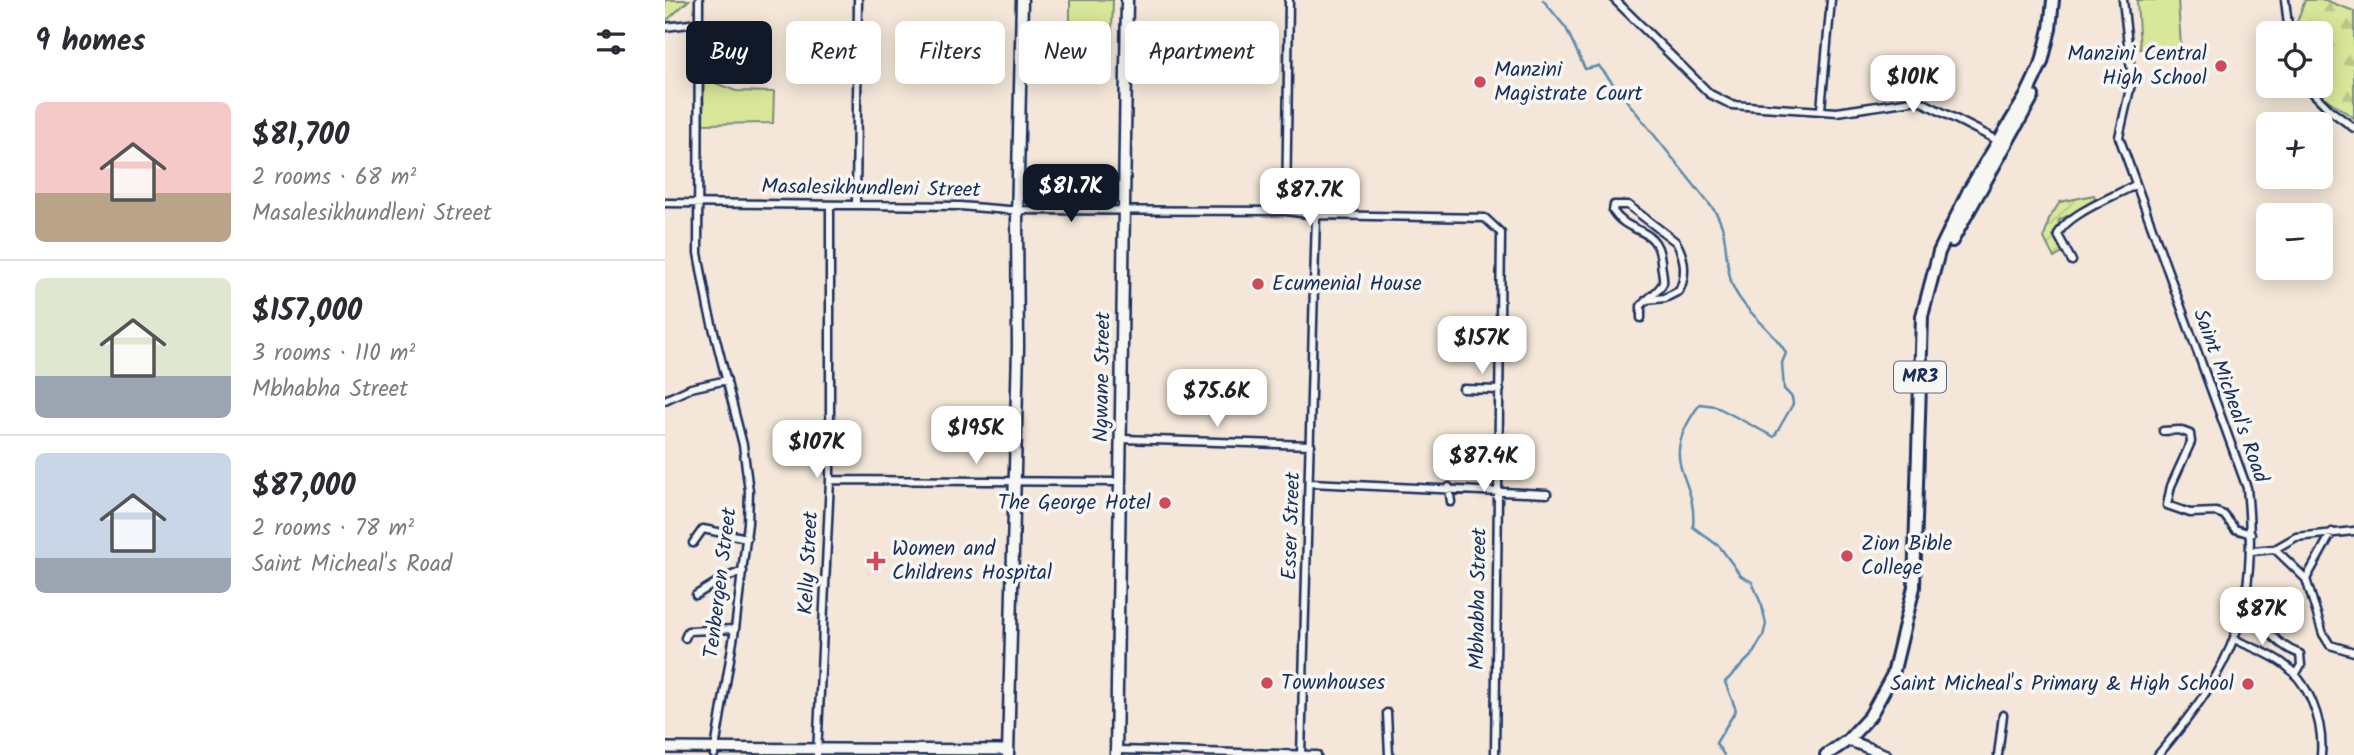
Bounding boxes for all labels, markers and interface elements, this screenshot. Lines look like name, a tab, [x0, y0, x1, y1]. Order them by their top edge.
text: 9 homes	[35, 18, 146, 66]
chip: Buy	[686, 21, 772, 84]
chip: Rent	[786, 21, 881, 84]
chip: Filters	[895, 21, 1005, 84]
chip: New	[1019, 21, 1111, 84]
chip: Apartment	[1125, 21, 1279, 84]
map controls	[2256, 21, 2333, 280]
button: locate	[2256, 21, 2333, 98]
icon: filters	[592, 23, 630, 61]
place label: Manzini Central High School	[2067, 38, 2207, 95]
place label: Manzini Magistrate Court	[1494, 54, 1643, 111]
pin: $101K	[1864, 55, 1962, 115]
marker: Manzini Central High School	[2213, 58, 2229, 74]
text: $101K	[1886, 60, 1940, 96]
marker: Manzini Magistrate Court	[1472, 74, 1488, 90]
text: $81,700	[252, 112, 349, 160]
button: +	[2256, 112, 2333, 189]
icon: home	[91, 130, 175, 214]
text: 2 rooms · 68 m²	[252, 160, 416, 196]
pin: $81.7K	[1014, 164, 1128, 224]
pin: $87.7K	[1253, 168, 1367, 228]
text: $81.7K	[1039, 169, 1103, 205]
street label: Masalesikhundleni Street	[761, 171, 982, 207]
text: $87.7K	[1276, 173, 1344, 209]
text: Masalesikhundleni Street	[252, 196, 492, 232]
button: −	[2256, 203, 2333, 280]
place label: Ecumenial House	[1272, 268, 1422, 301]
marker: Ecumenial House	[1250, 276, 1266, 292]
text: $157,000	[252, 288, 362, 336]
street label: Saint Micheal's Road	[2183, 304, 2277, 488]
icon: home	[91, 306, 175, 390]
street label: Ngwane Street	[1085, 311, 1121, 443]
pin: $157K	[1433, 316, 1531, 376]
text: $157K	[1454, 321, 1510, 357]
text: 3 rooms · 110 m²	[252, 336, 415, 372]
road number: MR3	[1894, 362, 1946, 392]
pin: $75.6K	[1160, 370, 1274, 429]
text: Mbhabha Street	[252, 372, 408, 408]
text: $75.6K	[1183, 374, 1251, 410]
pin: $195K	[927, 406, 1025, 466]
text: $195K	[947, 411, 1005, 447]
pin: $107K	[768, 420, 866, 480]
text: $107K	[788, 425, 846, 461]
pin: $87.4K	[1427, 434, 1541, 494]
text: $87.4K	[1449, 439, 1519, 475]
text: $87,000	[252, 463, 356, 511]
street label: Esser Street	[1274, 470, 1310, 581]
icon: home	[91, 481, 175, 565]
place label: The George Hotel	[998, 487, 1151, 520]
marker: The George Hotel	[1157, 495, 1173, 511]
street label: Tenbergen Street	[695, 505, 747, 660]
street label: Kelly Street	[790, 510, 828, 616]
text: 2 rooms · 78 m²	[252, 511, 414, 547]
street label: Mbhabha Street	[1461, 527, 1497, 671]
place label: Zion Bible College	[1861, 528, 1953, 585]
place label: Women and Childrens Hospital	[892, 533, 1052, 590]
text: Saint Micheal's Road	[252, 547, 452, 583]
marker: Zion Bible College	[1839, 548, 1855, 564]
marker: Women and Childrens Hospital	[866, 551, 886, 571]
pin: $87K	[2221, 588, 2303, 647]
text: $87K	[2236, 592, 2288, 628]
place label: Townhouses	[1281, 667, 1385, 700]
place label: Saint Micheal's Primary & High School	[1890, 668, 2234, 701]
marker: Townhouses	[1259, 675, 1275, 691]
marker: Saint Micheal's Primary & High School	[2240, 676, 2256, 692]

